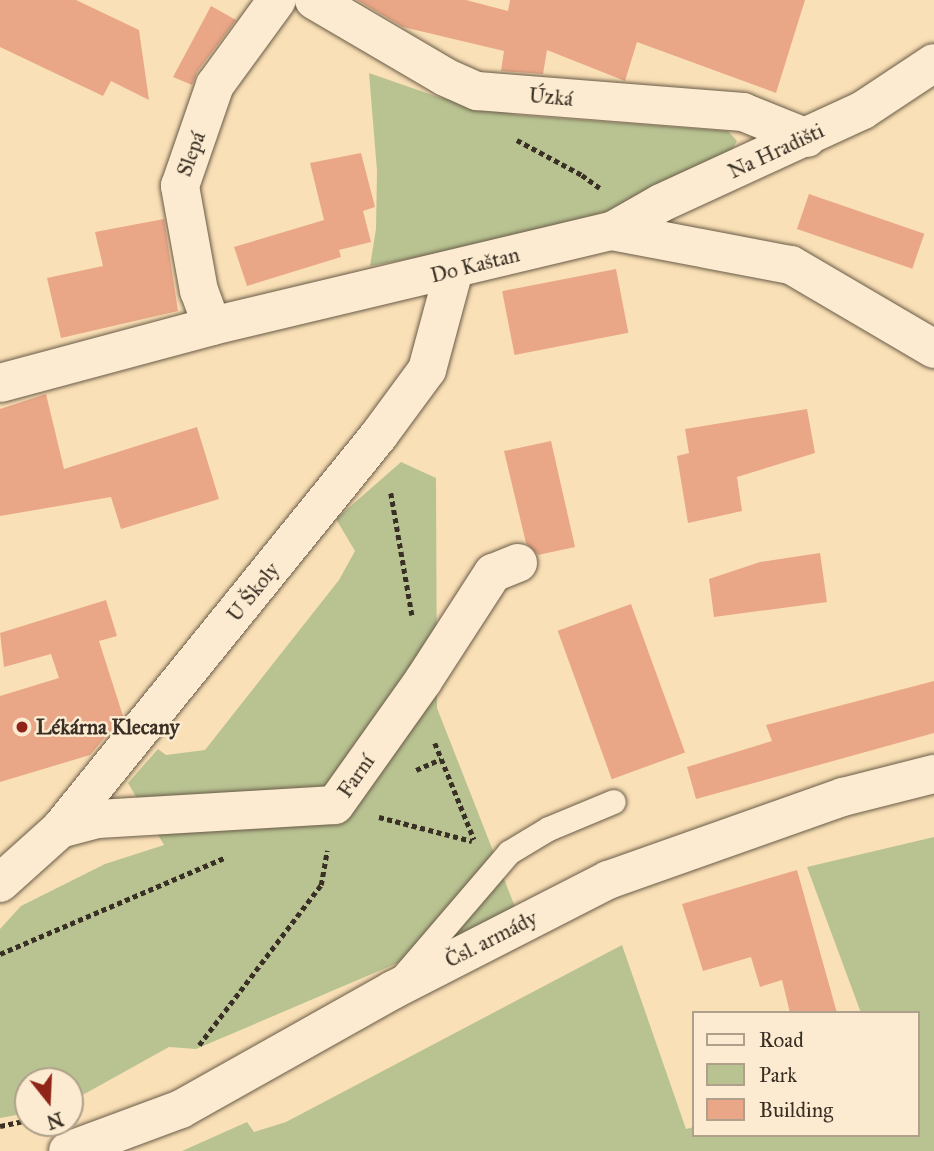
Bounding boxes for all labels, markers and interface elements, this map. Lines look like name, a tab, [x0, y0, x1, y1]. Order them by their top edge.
street label: Úzká	[528, 83, 574, 111]
street label: Na Hradišti	[724, 118, 828, 184]
street label: Slepá	[171, 128, 211, 180]
street label: Do Kaštan	[428, 242, 522, 288]
street label: U Školy	[222, 557, 284, 627]
place label: Lékárna Klecany	[36, 714, 179, 740]
marker: Lékárna Klecany	[14, 719, 30, 735]
street label: Farní	[332, 749, 380, 803]
street label: Čsl. armády	[441, 905, 541, 973]
legend	[692, 1011, 920, 1137]
text: Road	[759, 1027, 804, 1053]
text: Park	[759, 1062, 797, 1088]
north arrow	[14, 1067, 84, 1137]
text: Building	[759, 1097, 833, 1123]
text: N	[44, 1107, 66, 1134]

